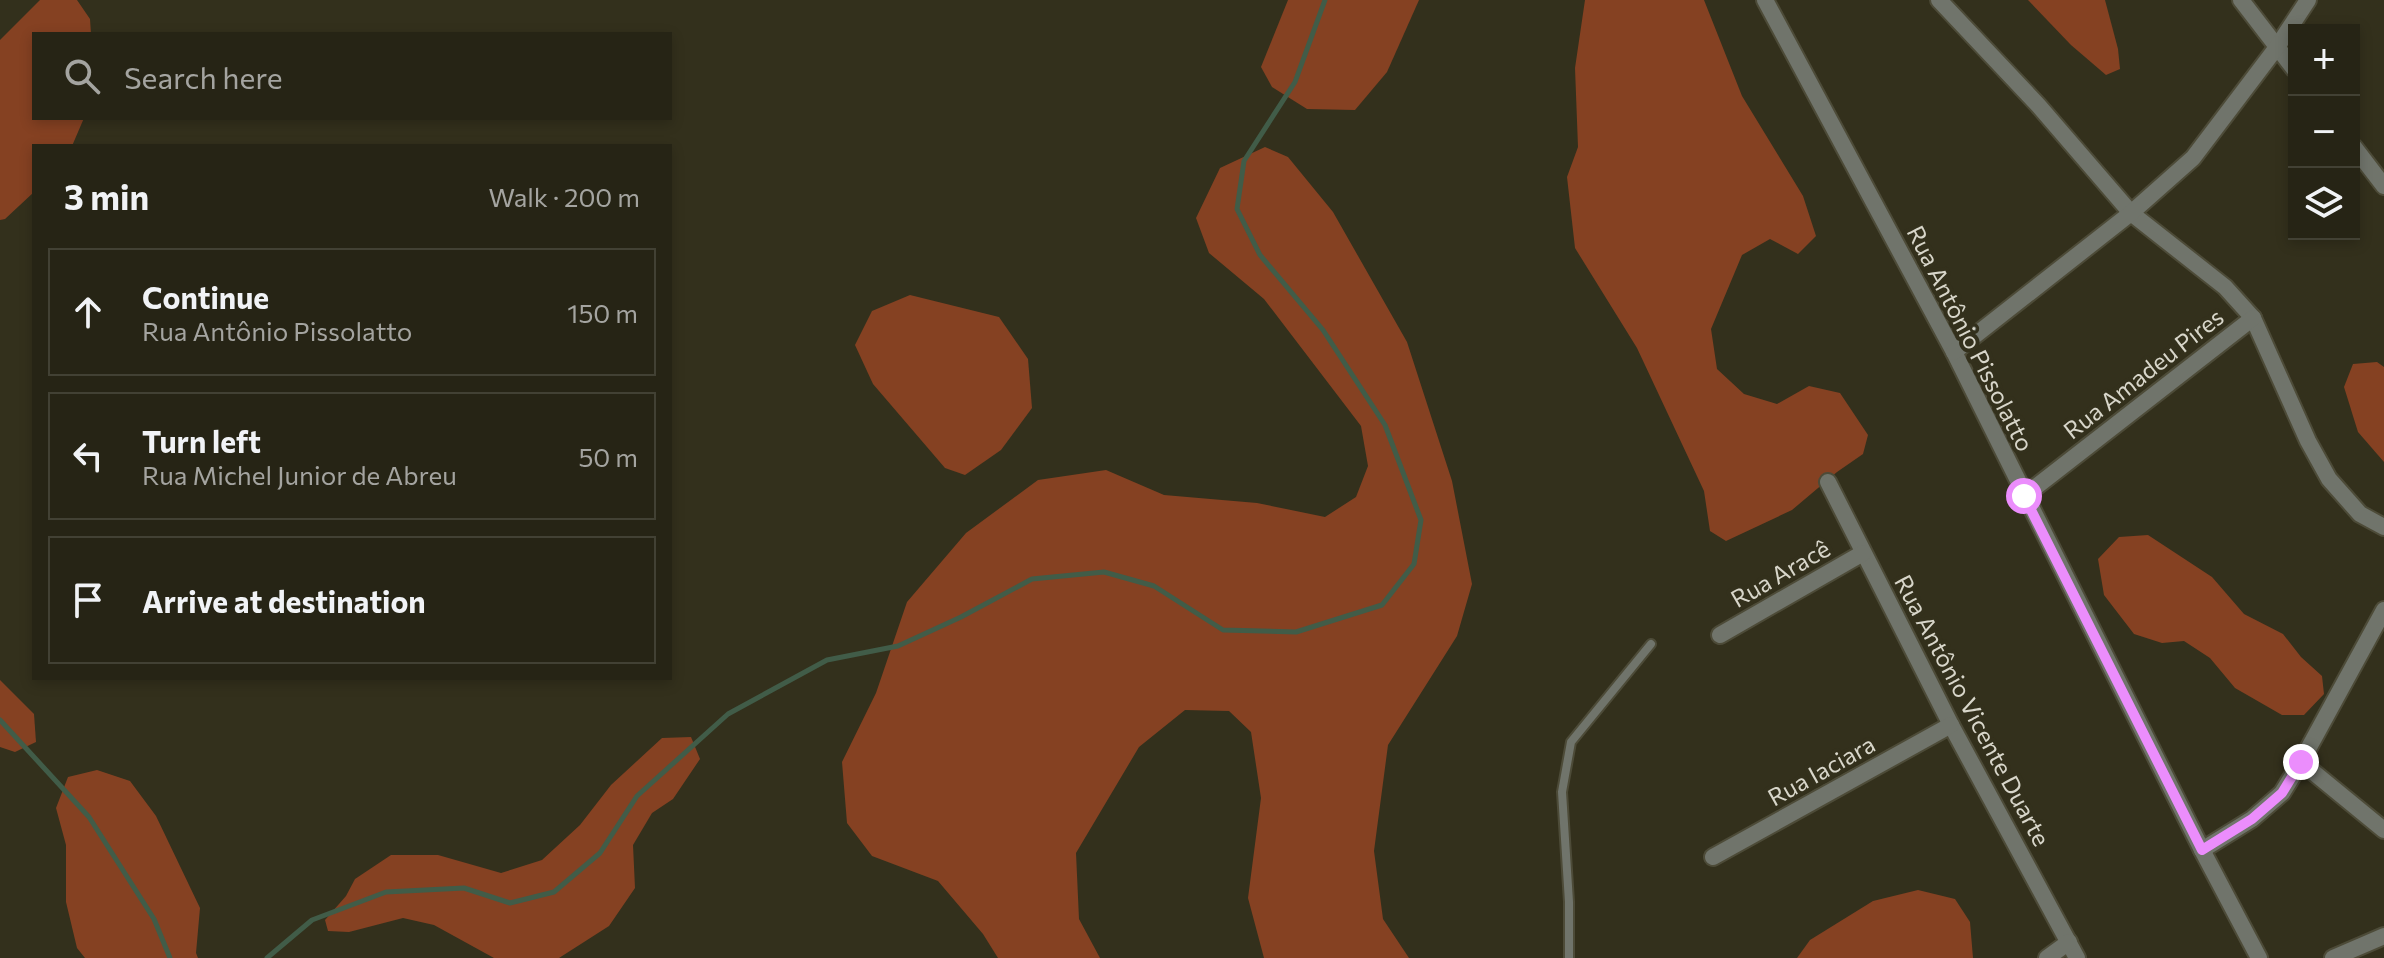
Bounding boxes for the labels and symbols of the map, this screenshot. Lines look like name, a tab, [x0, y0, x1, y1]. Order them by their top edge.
street label: Rua Antônio Pissolatto	[1901, 220, 2041, 456]
street label: Rua Amadeu Pires	[2057, 302, 2229, 444]
route start	[2006, 478, 2042, 514]
street label: Rua Aracê	[1725, 533, 1835, 613]
street label: Rua Antônio Vicente Duarte	[1889, 569, 2057, 851]
street label: Rua Iaciara	[1762, 729, 1880, 811]
route end	[2283, 744, 2319, 780]

